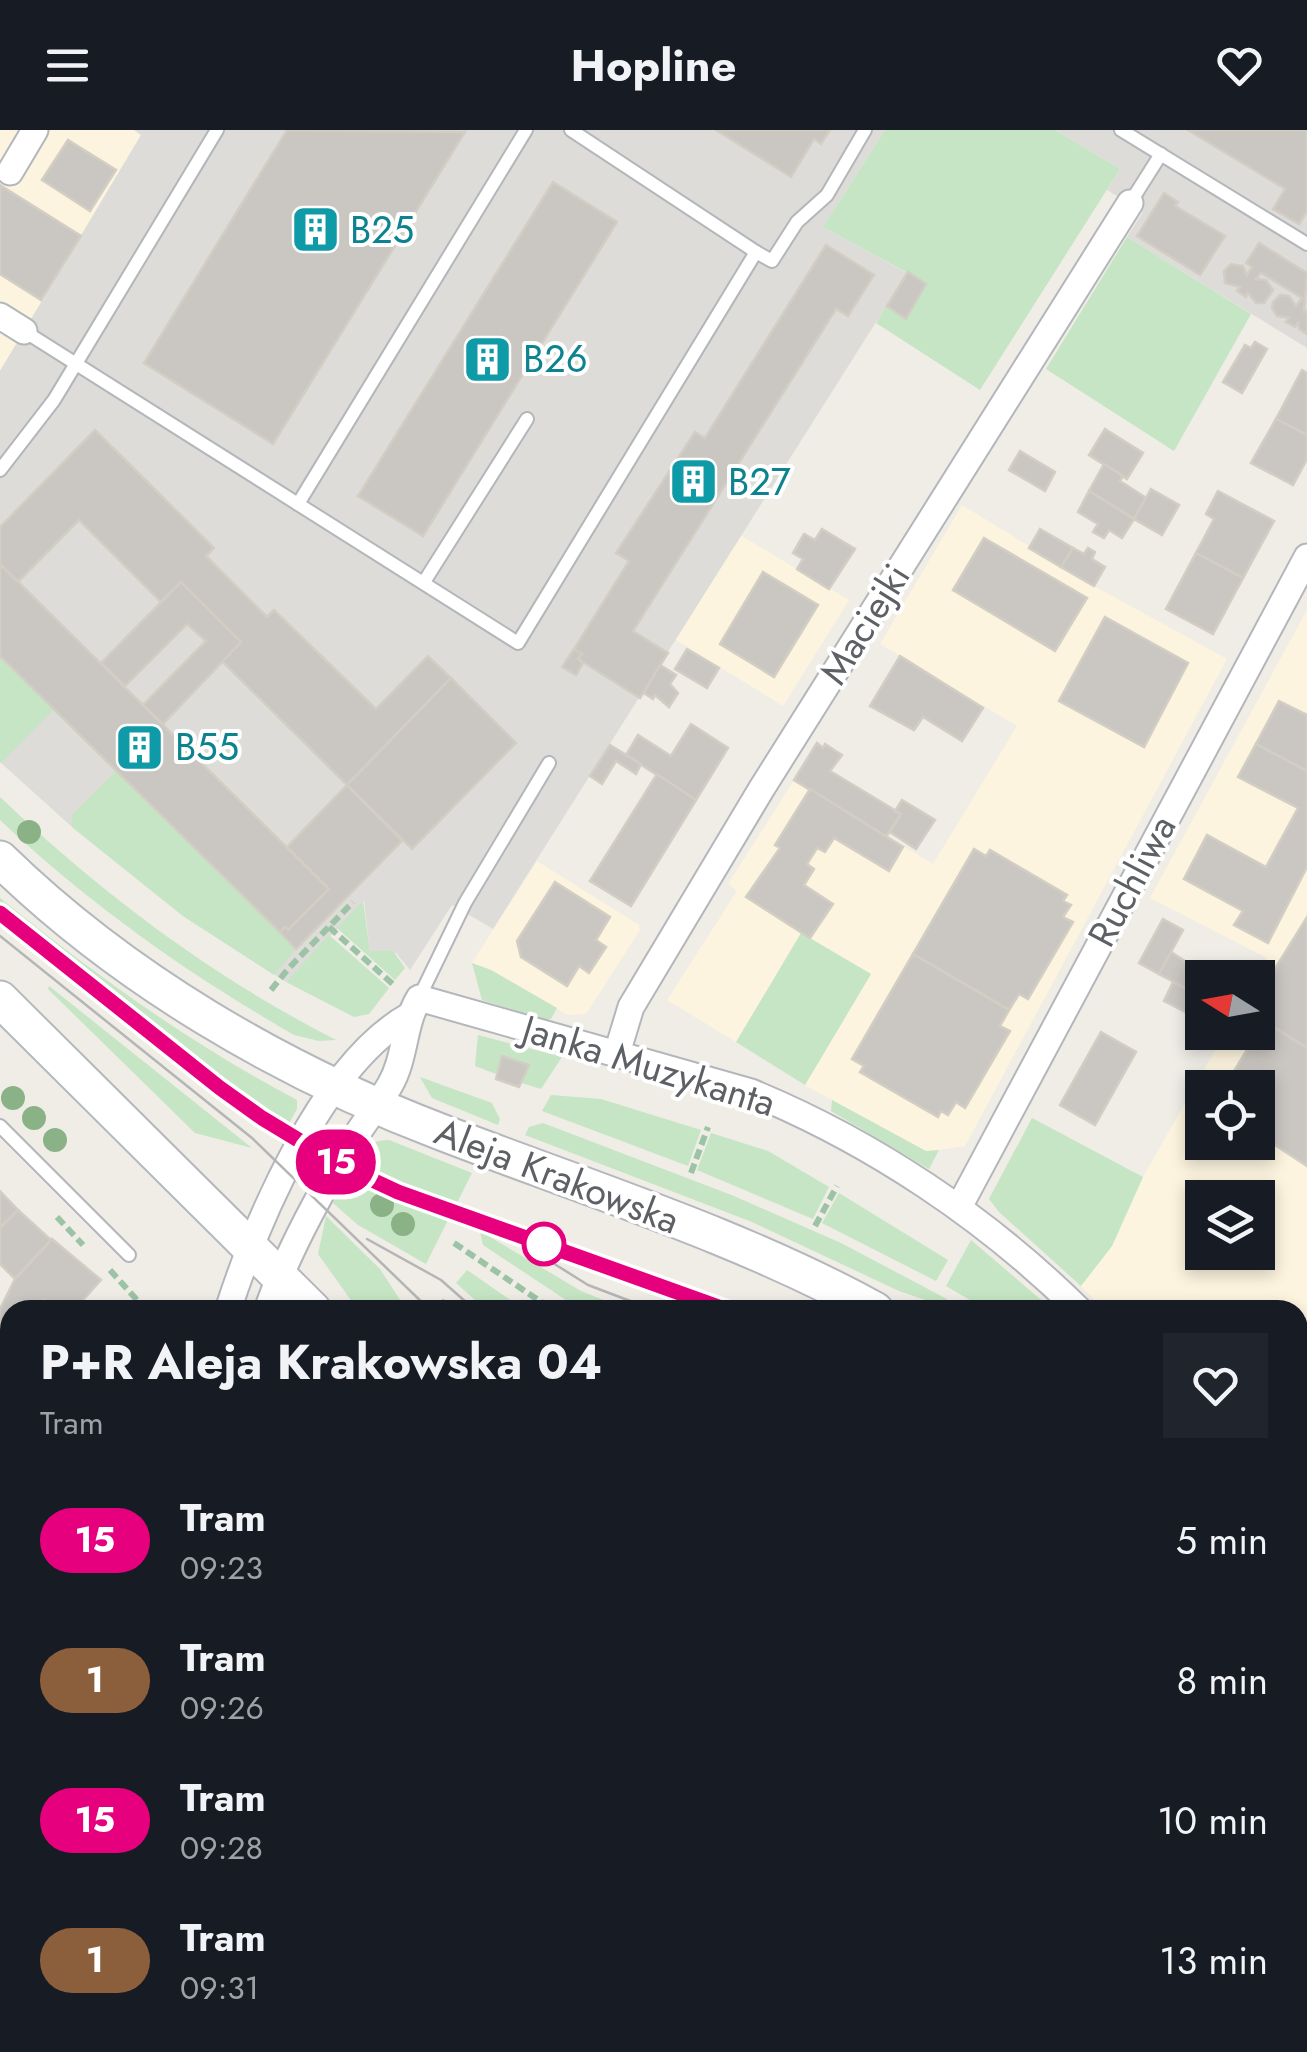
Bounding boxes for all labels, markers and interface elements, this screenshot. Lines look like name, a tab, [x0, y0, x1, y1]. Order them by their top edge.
text: Hopline	[571, 33, 736, 98]
icon: menu	[40, 38, 95, 93]
icon: heart	[1212, 38, 1267, 93]
place label: B25	[350, 202, 414, 257]
building icon: B25	[289, 204, 341, 256]
place label: B26	[523, 331, 588, 386]
building icon: B26	[462, 333, 514, 385]
place label: B27	[728, 454, 791, 509]
building icon: B27	[667, 456, 719, 508]
street label: Maciejki	[806, 553, 923, 695]
place label: B55	[175, 719, 239, 774]
building icon: B55	[114, 721, 166, 773]
street label: Ruchliwa	[1074, 805, 1189, 956]
north arrow	[1185, 960, 1275, 1050]
map controls	[1185, 960, 1275, 1270]
street label: Janka Muzykanta	[511, 1000, 782, 1130]
button: locate	[1185, 1070, 1275, 1160]
street label: Aleja Krakowska	[427, 1104, 687, 1247]
line badge: 15	[291, 1130, 381, 1194]
text: 15	[316, 1137, 356, 1187]
button: layers	[1185, 1180, 1275, 1270]
unlabelled marker	[523, 1223, 565, 1265]
text: P+R Aleja Krakowska 04	[40, 1328, 602, 1397]
button: heart	[1163, 1333, 1268, 1438]
text: Tram	[40, 1400, 104, 1446]
text: Tram	[180, 1490, 266, 1545]
text: 5 min	[1176, 1513, 1268, 1568]
text: 15	[75, 1515, 115, 1565]
text: 09:23	[180, 1545, 263, 1591]
text: Tram	[180, 1630, 266, 1685]
text: 8 min	[1176, 1653, 1268, 1708]
text: 1	[86, 1655, 104, 1705]
text: 09:26	[180, 1685, 264, 1731]
text: Tram	[180, 1770, 266, 1825]
text: 10 min	[1157, 1793, 1268, 1848]
text: 15	[75, 1795, 115, 1845]
text: 09:28	[180, 1825, 263, 1871]
text: Tram	[180, 1910, 266, 1965]
text: 13 min	[1159, 1933, 1268, 1988]
text: 1	[86, 1935, 104, 1985]
text: 09:31	[180, 1965, 259, 2011]

